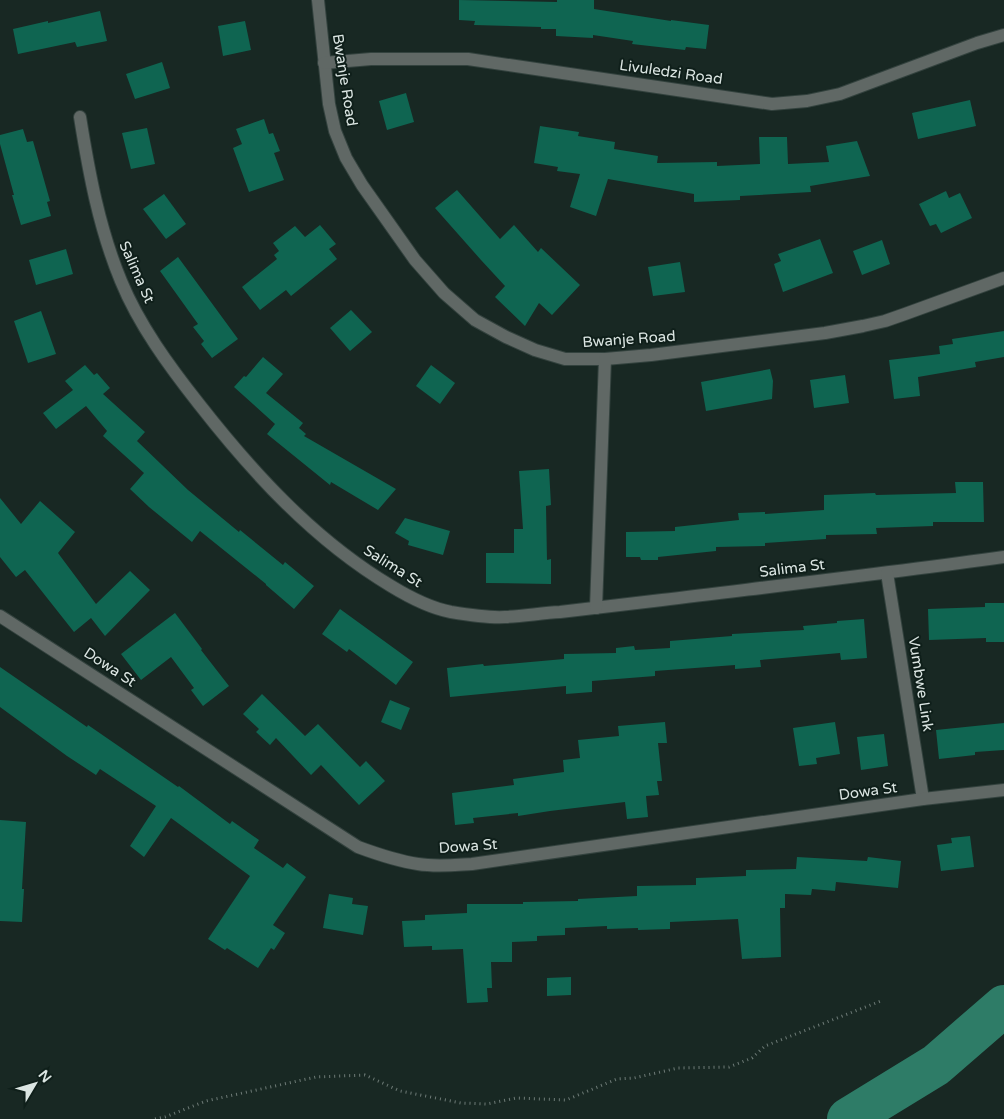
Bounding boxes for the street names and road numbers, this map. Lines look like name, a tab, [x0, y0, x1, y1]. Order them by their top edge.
street label: Bwanje Road	[329, 32, 361, 128]
street label: Livuledzi Road	[618, 56, 724, 88]
street label: Salima St	[115, 238, 159, 306]
street label: Bwanje Road	[582, 327, 676, 351]
street label: Salima St	[360, 541, 426, 591]
street label: Salima St	[758, 555, 826, 581]
street label: Vumbwe Link	[905, 635, 937, 733]
street label: Dowa St	[80, 643, 140, 691]
street label: Dowa St	[838, 778, 899, 804]
street label: Dowa St	[438, 835, 498, 857]

